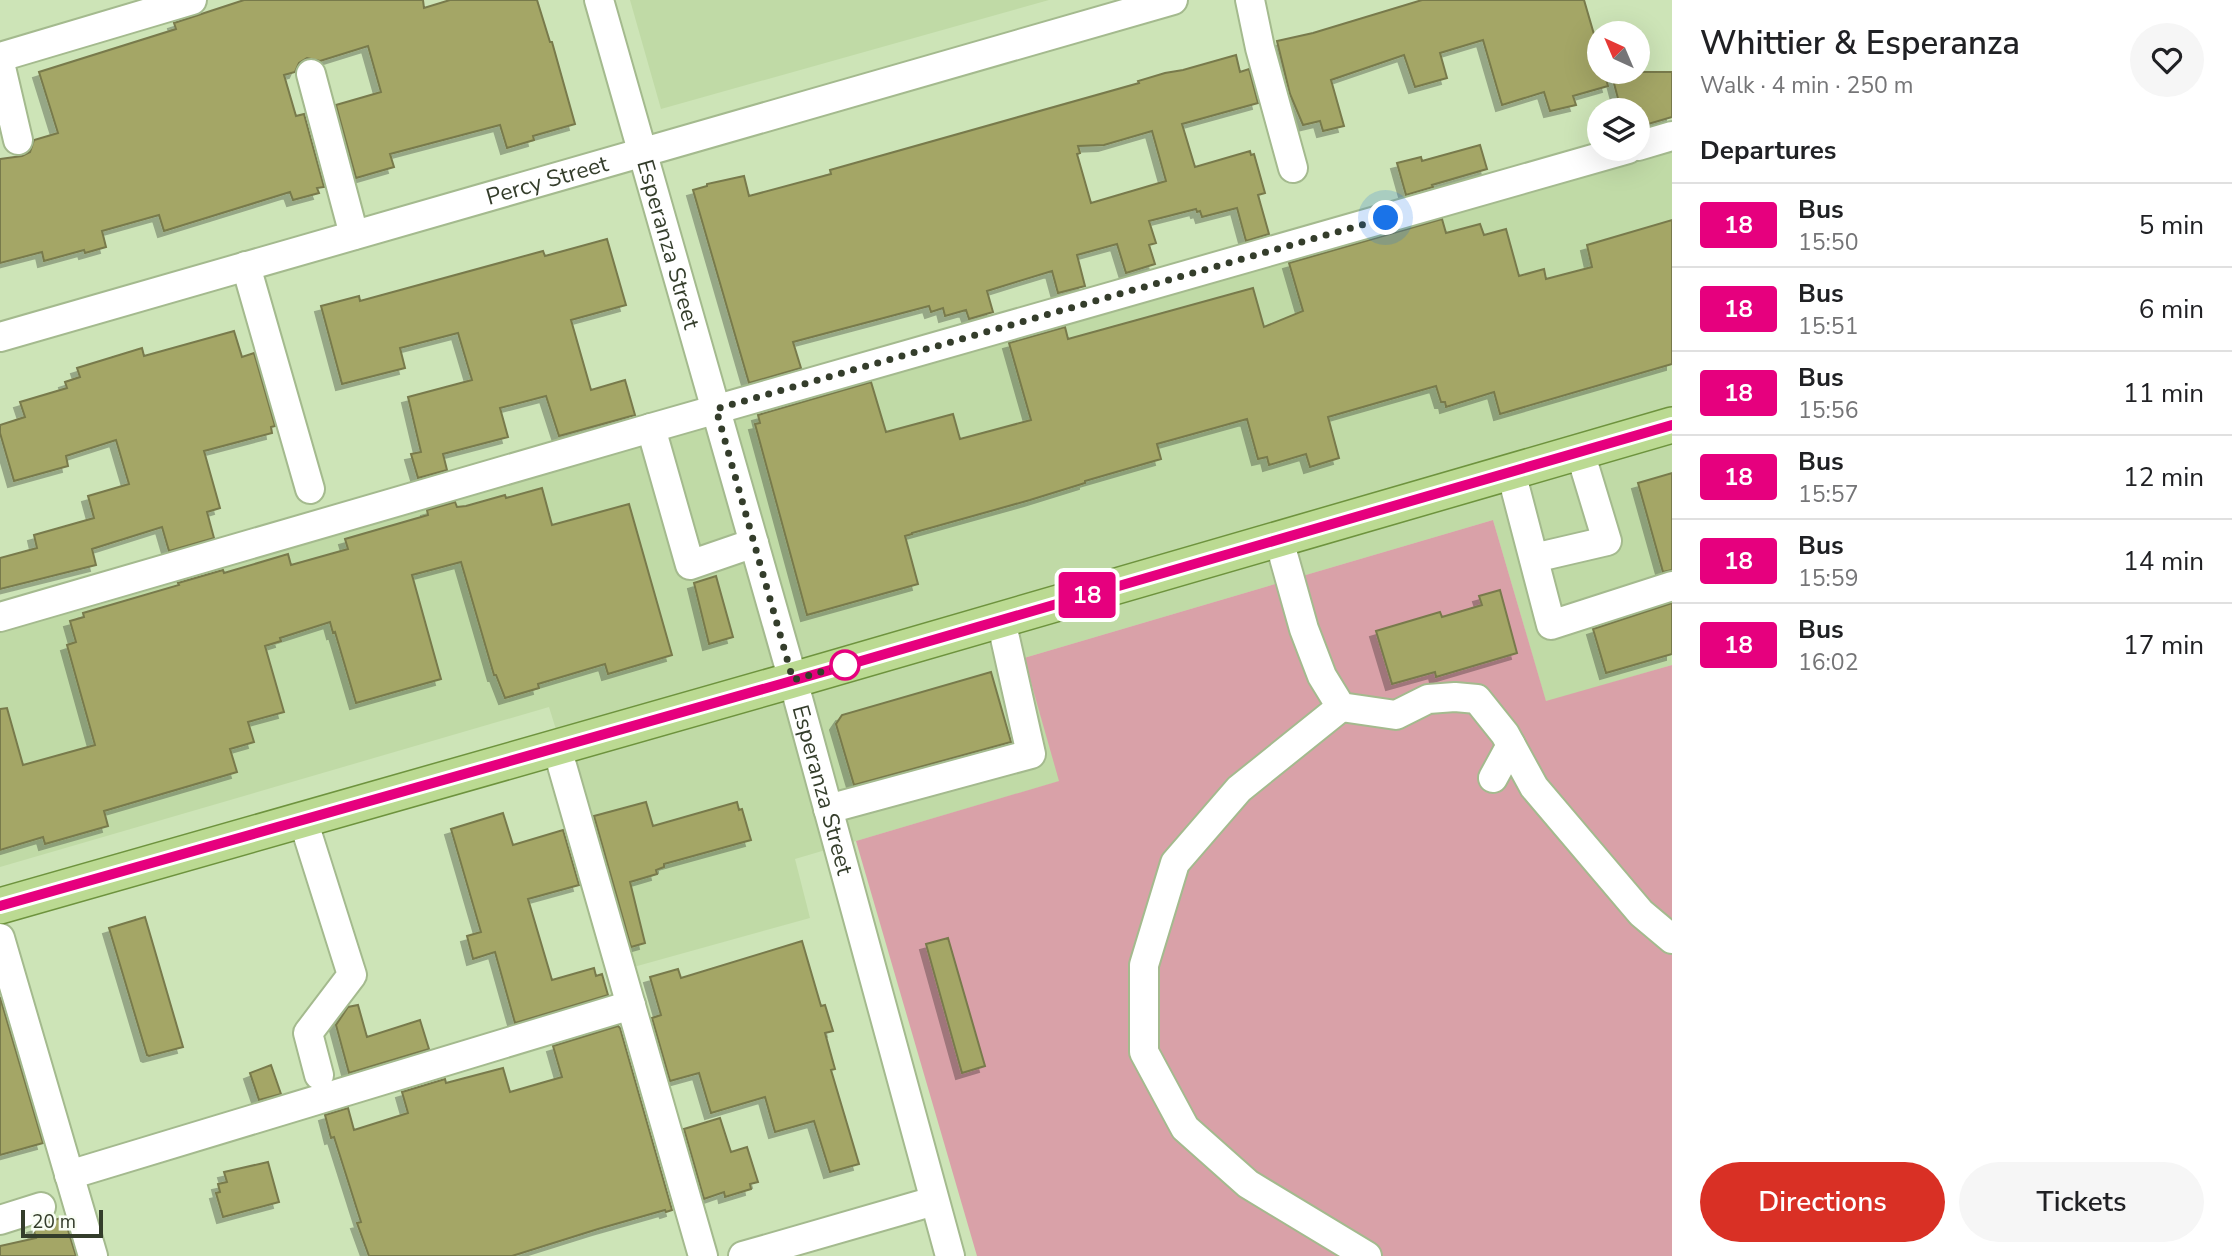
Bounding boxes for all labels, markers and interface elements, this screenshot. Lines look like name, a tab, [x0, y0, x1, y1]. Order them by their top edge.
north arrow	[1587, 21, 1650, 84]
map controls	[1587, 21, 1650, 161]
text: Whittier & Esperanza	[1700, 21, 2020, 66]
button: heart	[2130, 23, 2204, 97]
text: Walk · 4 min · 250 m	[1700, 70, 1913, 101]
button: layers	[1587, 98, 1650, 161]
text: Departures	[1700, 133, 1836, 168]
street label: Percy Street	[482, 148, 613, 213]
street label: Esperanza Street	[629, 156, 707, 334]
text: Bus	[1798, 192, 1844, 227]
your location	[1368, 200, 1403, 235]
text: 5 min	[2139, 208, 2204, 243]
text: 18	[1724, 209, 1753, 241]
text: 15:50	[1798, 227, 1858, 258]
text: Bus	[1798, 276, 1844, 311]
text: 6 min	[2139, 292, 2204, 327]
text: 18	[1724, 293, 1753, 325]
text: 15:51	[1798, 311, 1858, 342]
text: Bus	[1798, 360, 1844, 395]
text: 11 min	[2123, 376, 2204, 411]
text: 18	[1724, 377, 1753, 409]
text: 15:56	[1798, 395, 1858, 426]
text: Bus	[1798, 444, 1844, 479]
text: 12 min	[2123, 460, 2204, 495]
text: 18	[1724, 461, 1753, 493]
text: 15:57	[1798, 479, 1858, 510]
text: Bus	[1798, 528, 1844, 563]
text: 14 min	[2123, 544, 2204, 579]
text: 18	[1724, 545, 1753, 577]
text: 15:59	[1798, 563, 1858, 594]
line badge: 18	[1056, 572, 1118, 618]
text: 18	[1073, 579, 1101, 611]
text: Bus	[1798, 612, 1844, 647]
text: 17 min	[2123, 628, 2204, 663]
text: 18	[1724, 629, 1753, 661]
text: 16:02	[1798, 647, 1858, 678]
unlabelled marker	[830, 650, 860, 680]
street label: Esperanza Street	[785, 702, 861, 879]
button: Directions	[1700, 1162, 1945, 1242]
button: Tickets	[1959, 1162, 2204, 1242]
scale bar	[21, 1207, 103, 1239]
text: 20 m	[32, 1209, 76, 1235]

